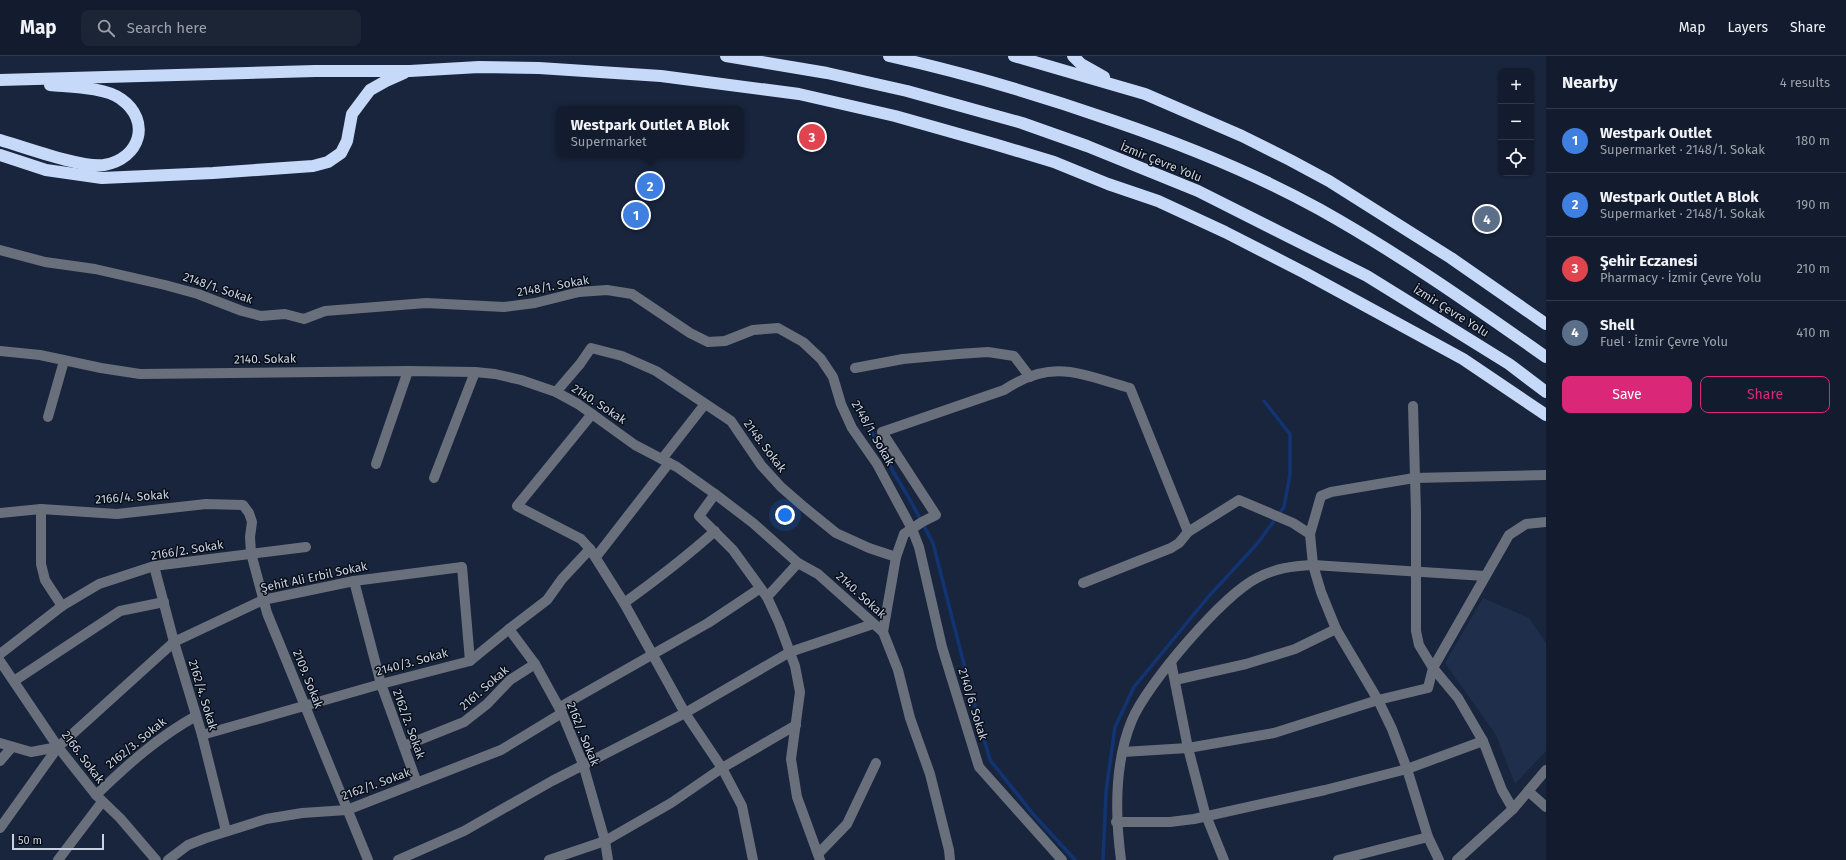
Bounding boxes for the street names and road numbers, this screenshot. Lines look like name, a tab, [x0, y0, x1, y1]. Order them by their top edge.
street label: İzmir Çevre Yolu	[1118, 138, 1204, 185]
street label: 2148/1. Sokak	[181, 270, 255, 307]
street label: 2148/1. Sokak	[516, 273, 591, 299]
street label: İzmir Çevre Yolu	[1411, 281, 1492, 340]
street label: 2140. Sokak	[234, 351, 297, 367]
street label: 2140. Sokak	[569, 381, 630, 427]
street label: 2148/1. Sokak	[849, 398, 898, 469]
street label: 2148. Sokak	[741, 417, 790, 476]
street label: 2166/4. Sokak	[95, 487, 170, 507]
street label: 2166/2. Sokak	[150, 537, 225, 563]
street label: Şehit Ali Erbil Sokak	[260, 559, 369, 595]
street label: 2140. Sokak	[833, 569, 889, 622]
street label: 2140/3. Sokak	[374, 645, 450, 678]
street label: 2109. Sokak	[290, 648, 326, 711]
street label: 2162/4. Sokak	[186, 658, 221, 733]
street label: 2161. Sokak	[457, 662, 512, 713]
street label: 2140/6. Sokak	[955, 666, 991, 742]
street label: 2162/2. Sokak	[390, 687, 428, 761]
street label: 2162/. Sokak	[564, 700, 602, 769]
street label: 2162/3. Sokak	[103, 714, 169, 771]
street label: 2166. Sokak	[59, 728, 108, 787]
street label: 2162/1. Sokak	[340, 765, 413, 803]

